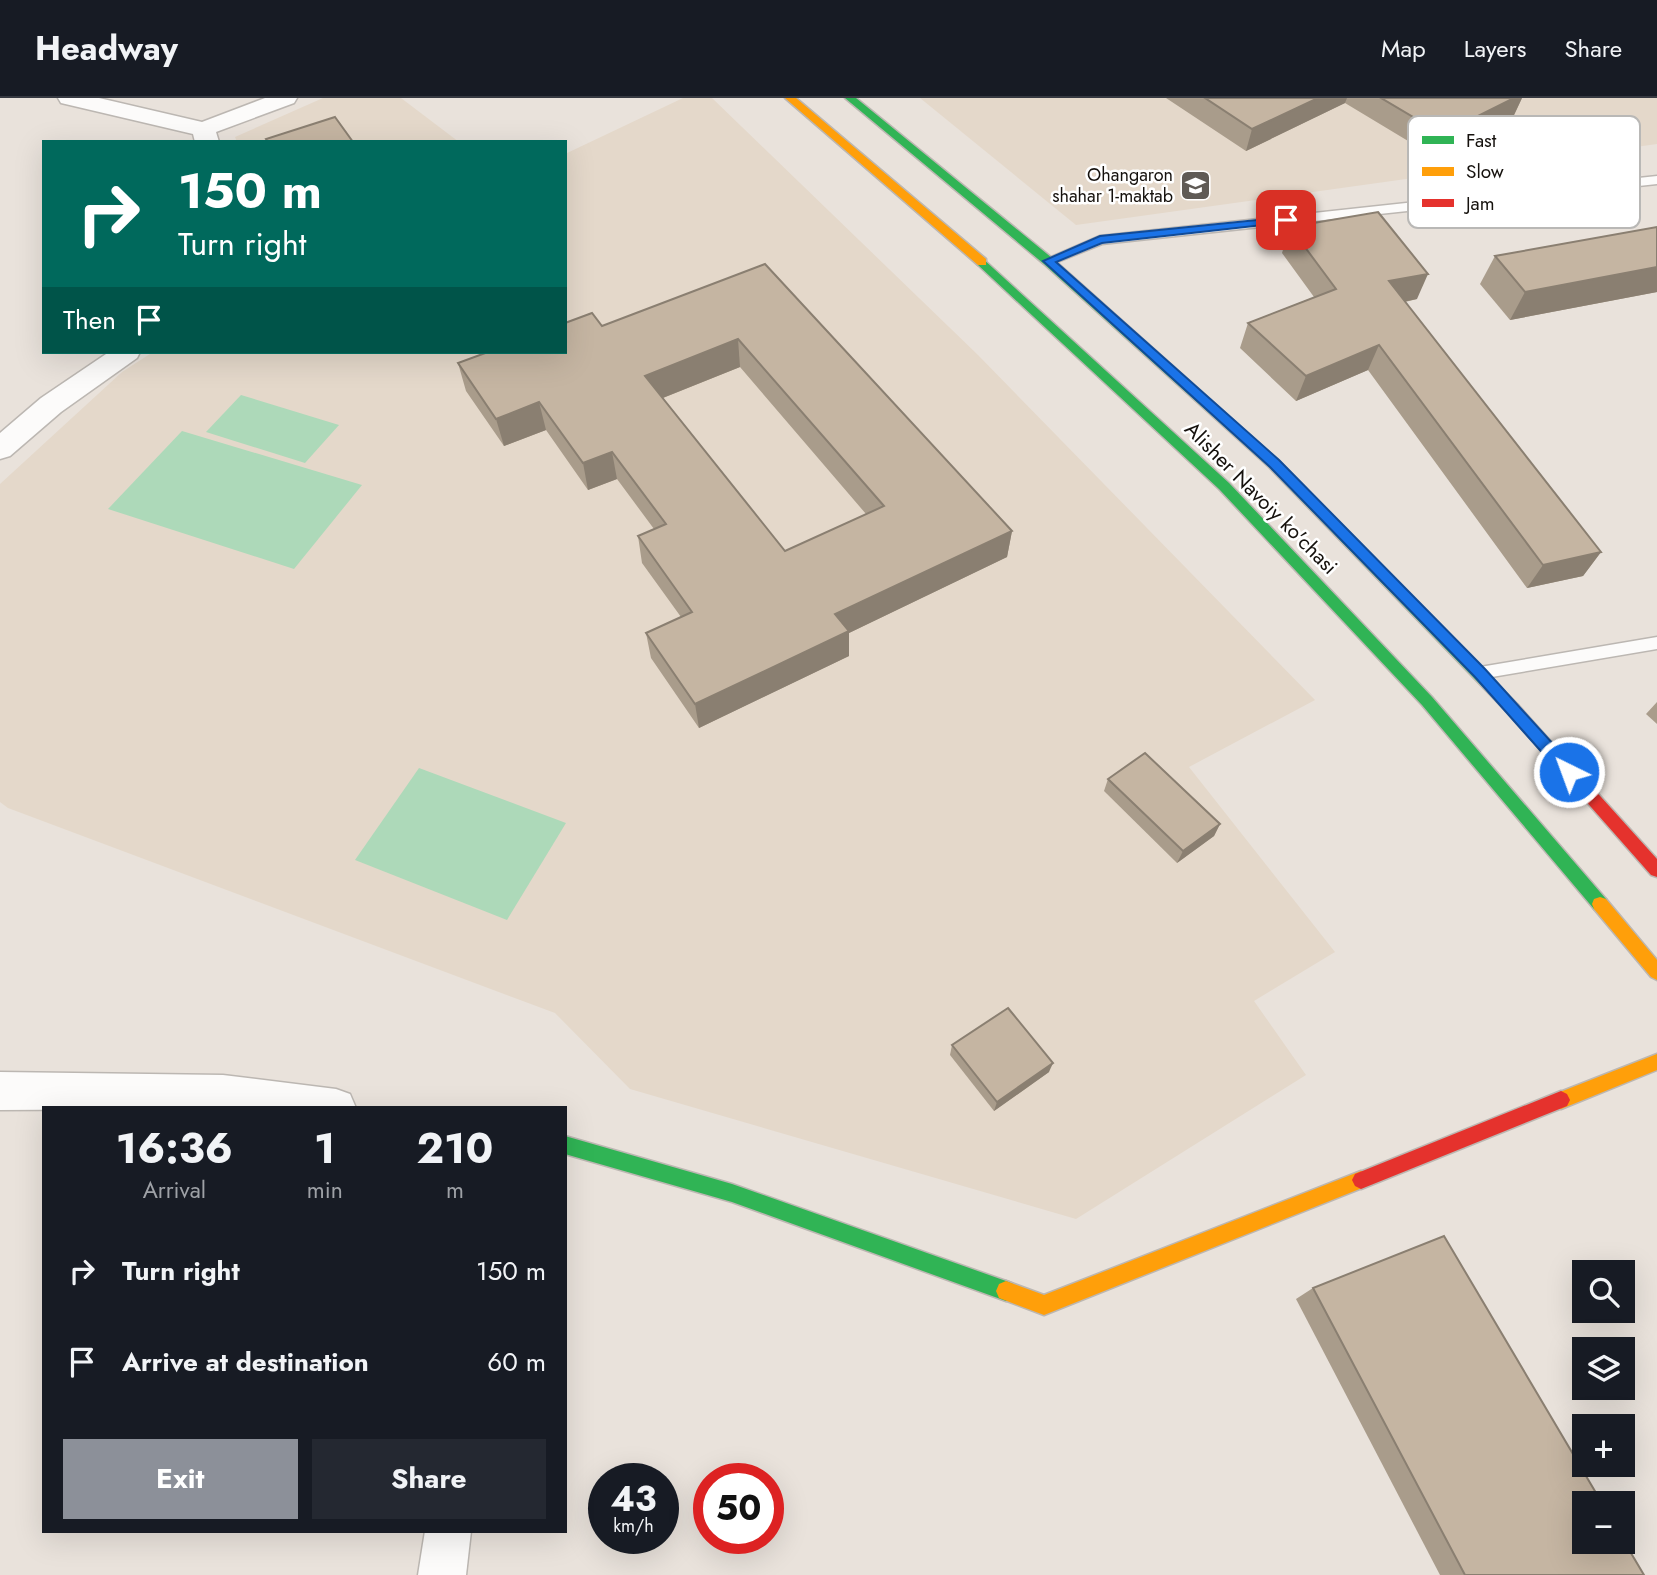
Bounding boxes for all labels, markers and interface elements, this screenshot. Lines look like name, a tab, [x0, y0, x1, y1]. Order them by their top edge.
text: Headway	[35, 25, 178, 72]
text: Map	[1381, 31, 1426, 66]
text: Layers	[1464, 31, 1526, 66]
text: Share	[1564, 31, 1622, 66]
legend	[1408, 116, 1640, 228]
text: Fast	[1466, 127, 1497, 154]
text: 150 m	[178, 156, 322, 226]
text: Slow	[1466, 158, 1504, 185]
place label: Ohangaron shahar 1-maktab	[1052, 162, 1173, 209]
icon: right	[63, 168, 154, 259]
school or university icon: Ohangaron shahar 1-maktab	[1179, 168, 1213, 202]
pin	[1256, 190, 1316, 250]
text: Jam	[1463, 190, 1495, 217]
icon: arrive	[1267, 201, 1305, 239]
text: Turn right	[178, 221, 307, 267]
text: Then	[63, 301, 116, 339]
icon: arrive	[130, 301, 168, 339]
street label: Alisher Navoiy ko'chasi	[1178, 415, 1344, 581]
position arrow	[1532, 735, 1606, 809]
text: 16:36	[116, 1118, 233, 1179]
text: 1	[314, 1118, 335, 1179]
text: 210	[416, 1118, 493, 1179]
text: Arrival	[143, 1173, 206, 1207]
text: min	[307, 1173, 343, 1207]
text: m	[446, 1173, 464, 1207]
icon: right	[63, 1252, 101, 1290]
text: Turn right	[122, 1252, 240, 1290]
text: 150 m	[476, 1252, 546, 1290]
map controls	[1572, 1260, 1635, 1554]
button: search	[1572, 1260, 1635, 1323]
button: layers	[1572, 1337, 1635, 1400]
icon: arrive	[63, 1343, 101, 1381]
text: Arrive at destination	[122, 1343, 369, 1381]
text: 60 m	[487, 1343, 546, 1381]
button: +	[1572, 1414, 1635, 1477]
button: Exit	[63, 1439, 298, 1519]
button: Share	[312, 1439, 546, 1519]
speed limit sign: 50	[693, 1463, 784, 1554]
text: 43	[610, 1474, 657, 1524]
button: −	[1572, 1491, 1635, 1554]
text: km/h	[613, 1513, 654, 1539]

